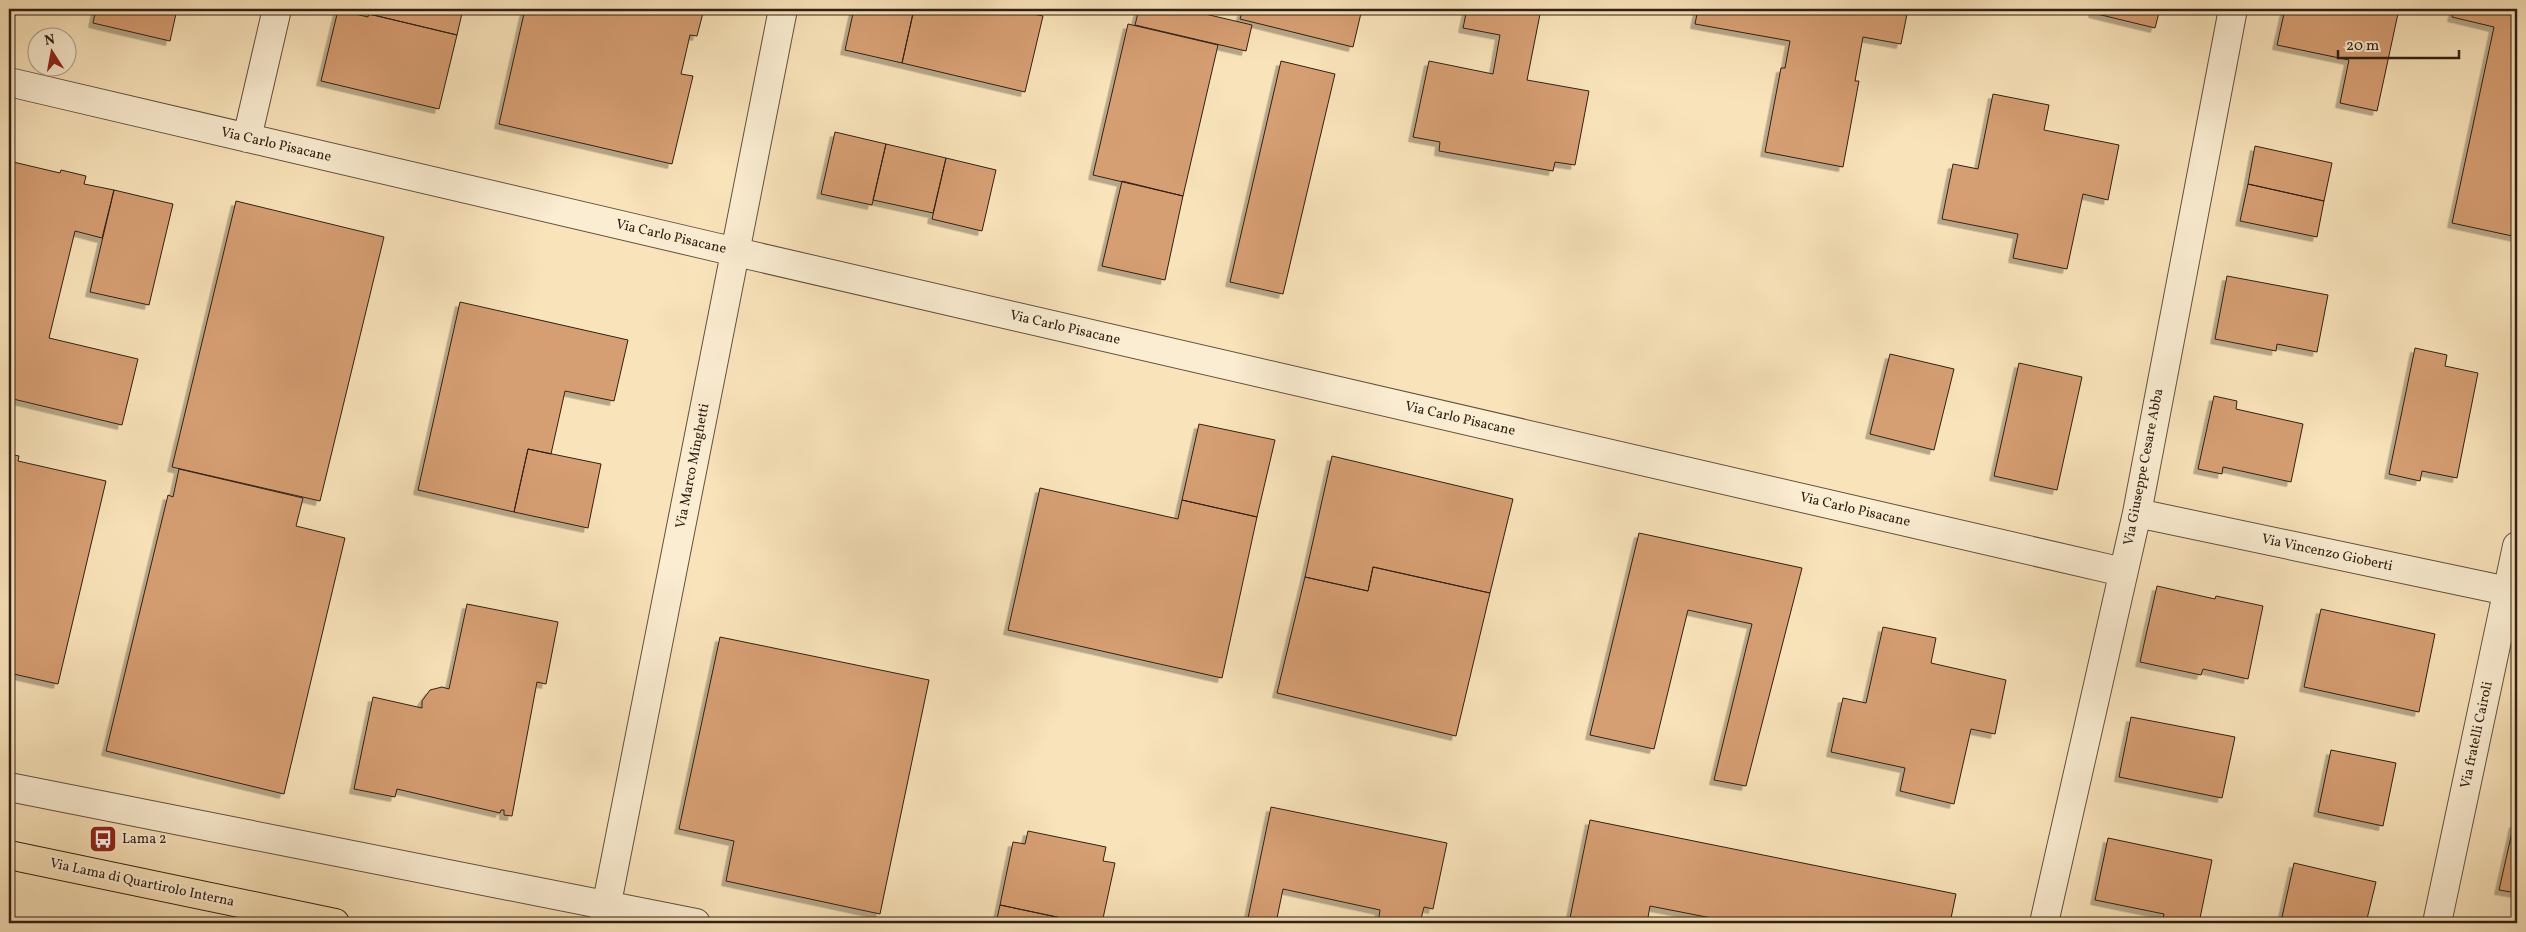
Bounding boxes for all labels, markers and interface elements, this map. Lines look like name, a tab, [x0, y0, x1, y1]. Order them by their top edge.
north arrow	[28, 28, 78, 78]
scale bar	[2338, 28, 2460, 60]
text: N	[43, 30, 57, 51]
text: 20 m	[2346, 36, 2379, 57]
street label: Via Carlo Pisacane	[219, 123, 333, 167]
street label: Via Carlo Pisacane	[614, 215, 728, 259]
street label: Via Carlo Pisacane	[1008, 306, 1122, 350]
street label: Via Giuseppe Cesare Abba	[2119, 387, 2169, 547]
street label: Via Carlo Pisacane	[1403, 397, 1517, 441]
street label: Via Marco Minghetti	[672, 402, 714, 530]
street label: Via Carlo Pisacane	[1798, 488, 1912, 532]
street label: Via Vincenzo Gioberti	[2260, 530, 2394, 576]
street label: Via fratelli Cairoli	[2456, 680, 2498, 790]
bus stop icon: Lama 2	[88, 824, 118, 854]
place label: Lama 2	[122, 830, 167, 849]
street label: Via Lama di Quartirolo Interna	[48, 854, 236, 912]

